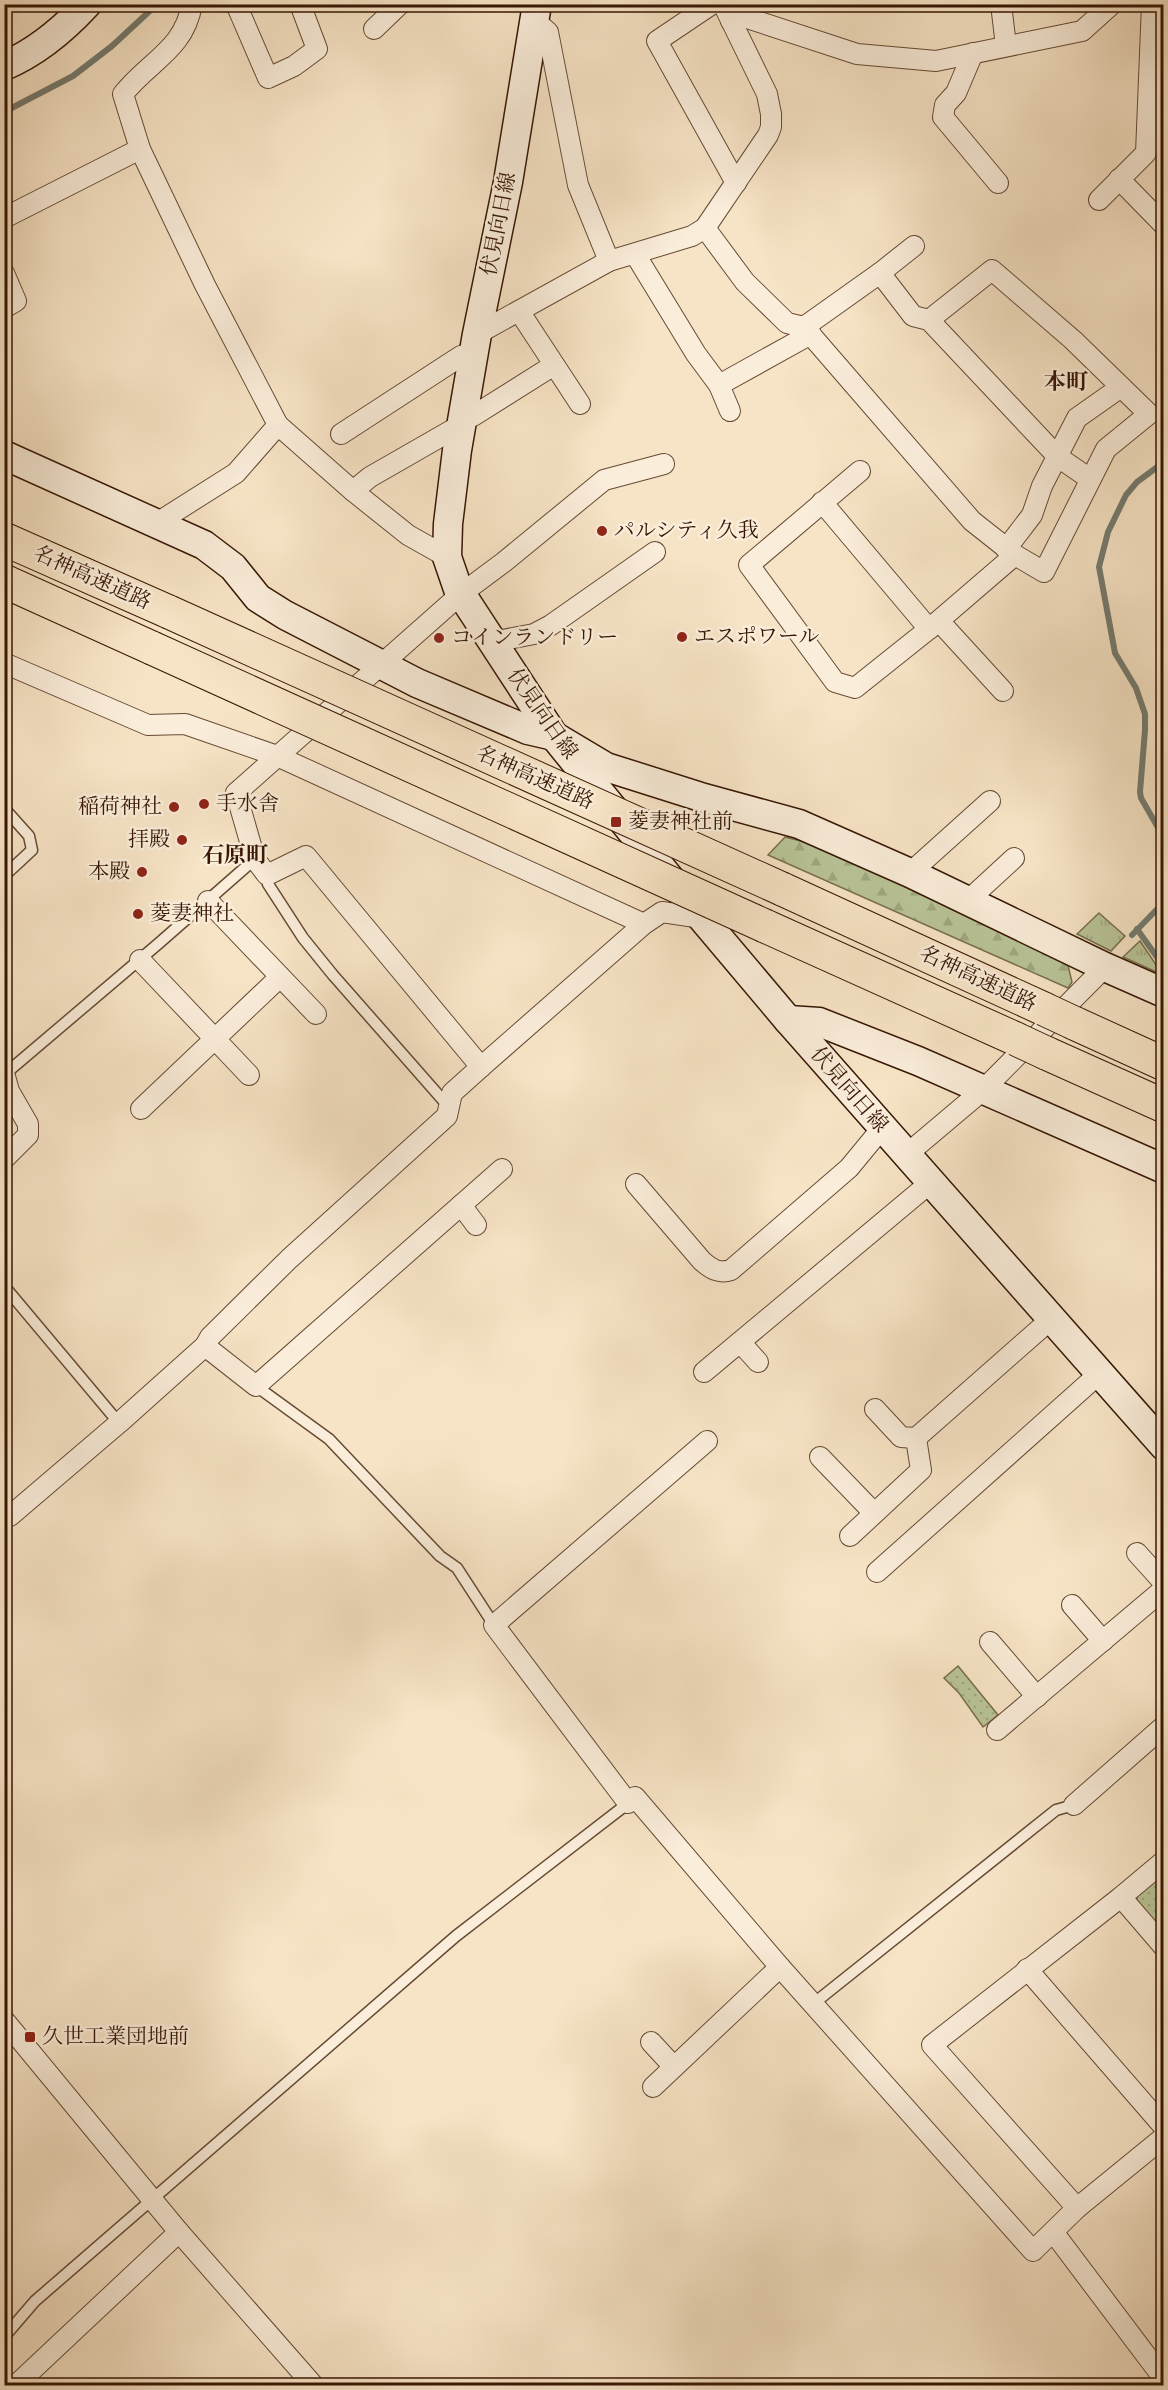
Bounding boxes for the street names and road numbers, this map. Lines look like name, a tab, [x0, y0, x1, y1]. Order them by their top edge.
street label: 伏見向日線	[476, 170, 522, 278]
street label: 名神高速道路	[29, 540, 155, 616]
street label: 伏見向日線	[501, 664, 583, 764]
street label: 名神高速道路	[472, 740, 598, 816]
street label: 名神高速道路	[915, 941, 1041, 1017]
street label: 伏見向日線	[805, 1042, 893, 1138]

